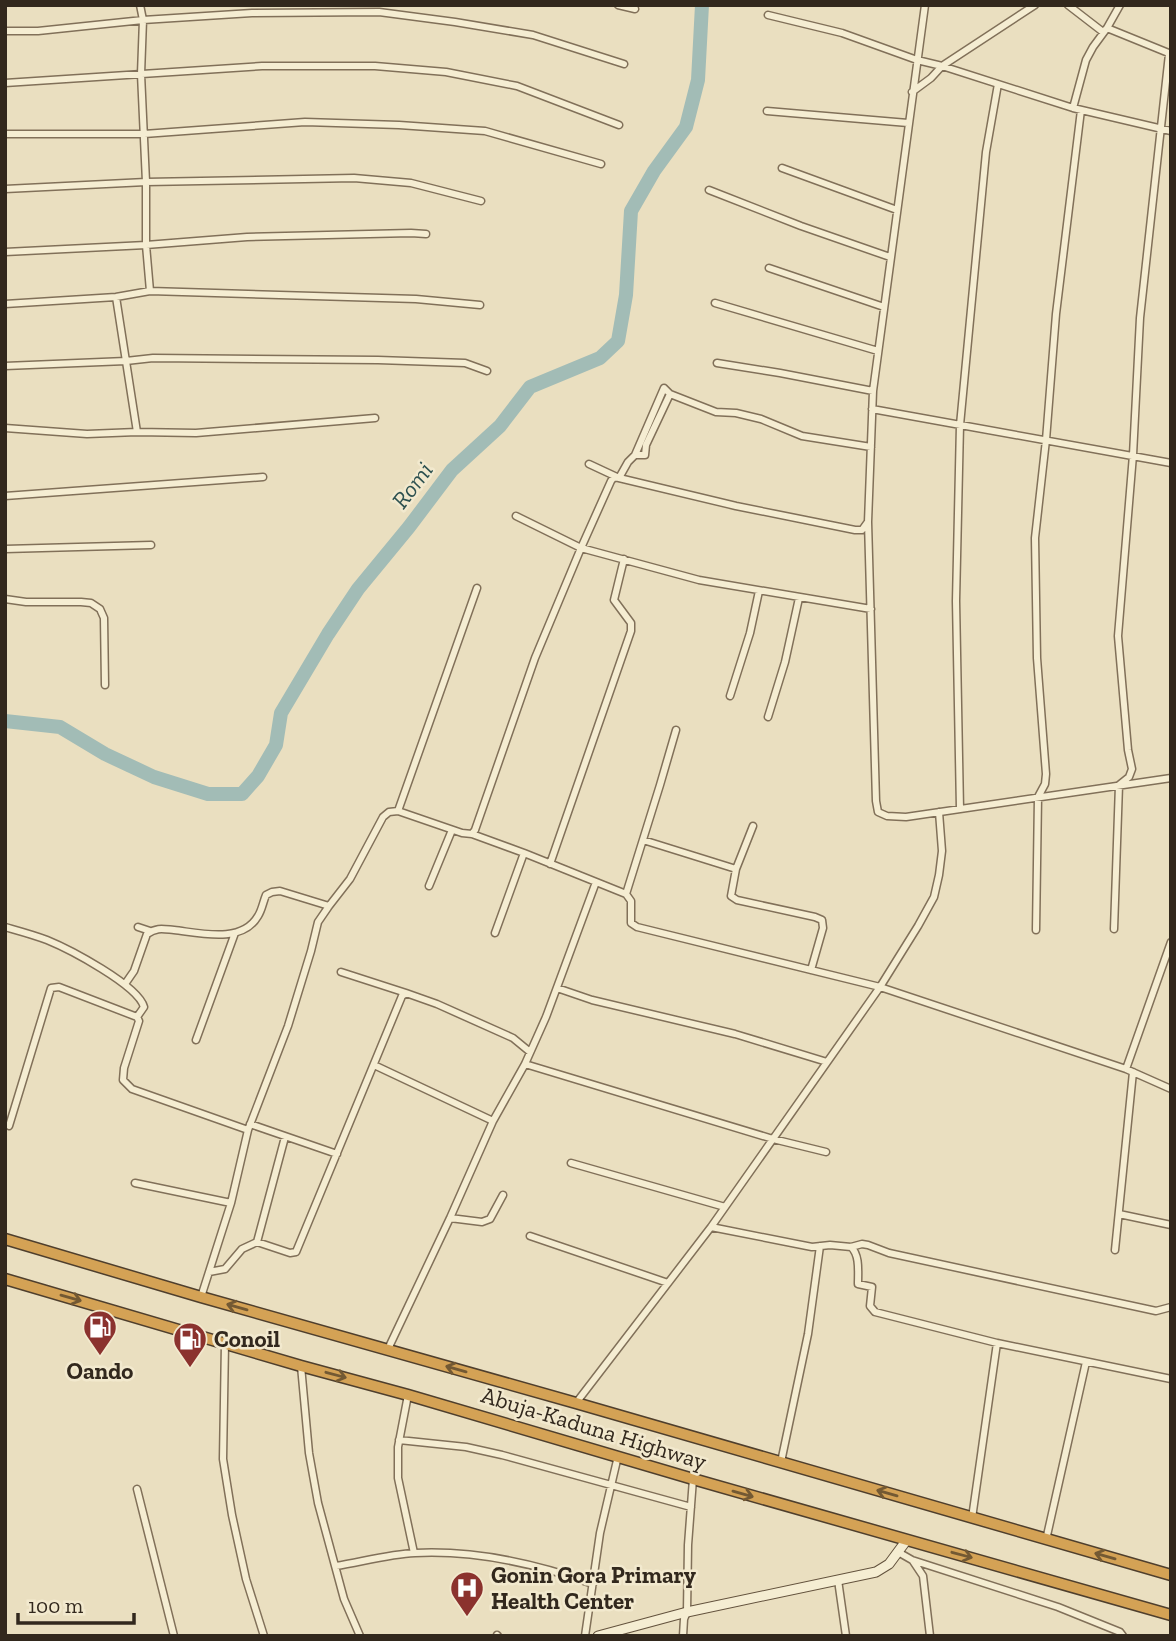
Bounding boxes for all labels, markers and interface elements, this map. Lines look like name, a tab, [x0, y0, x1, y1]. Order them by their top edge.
water label: Romi	[385, 456, 439, 514]
one-way arrow	[60, 1293, 82, 1306]
one-way arrow	[226, 1300, 248, 1313]
fuel station icon: Oando	[81, 1308, 119, 1357]
fuel station icon: Conoil	[171, 1320, 209, 1369]
place label: Conoil	[214, 1325, 280, 1353]
place label: Oando	[67, 1357, 133, 1385]
one-way arrow	[445, 1361, 467, 1374]
one-way arrow	[325, 1370, 347, 1383]
street label: Abuja-Kaduna Highway	[478, 1380, 710, 1476]
one-way arrow	[876, 1485, 898, 1498]
one-way arrow	[732, 1488, 754, 1501]
one-way arrow	[1094, 1549, 1116, 1562]
one-way arrow	[951, 1550, 973, 1563]
place label: Gonin Gora Primary Health Center	[491, 1561, 697, 1615]
hospital icon: Gonin Gora Primary Health Center	[448, 1569, 486, 1618]
scale bar	[18, 1582, 133, 1626]
text: 100 m	[28, 1593, 83, 1618]

